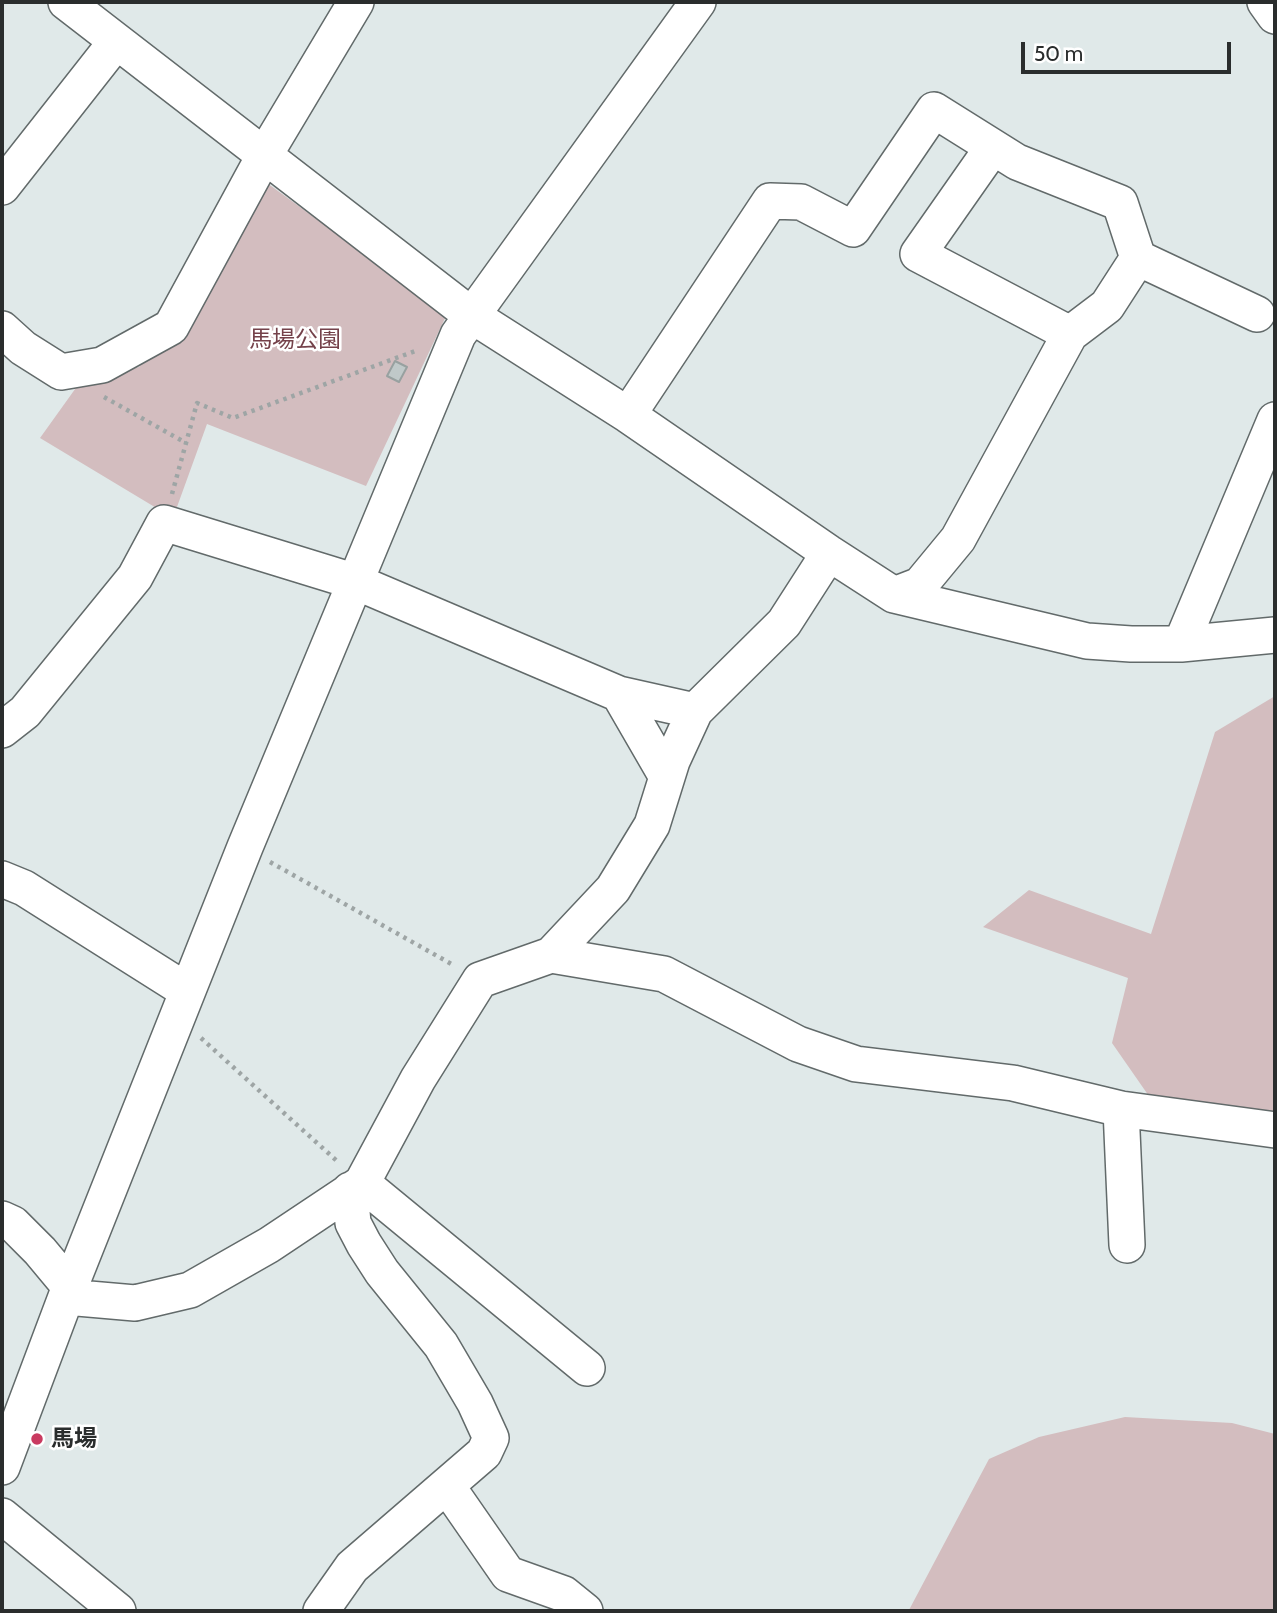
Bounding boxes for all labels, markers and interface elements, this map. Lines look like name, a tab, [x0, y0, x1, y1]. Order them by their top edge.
scale bar	[1025, 28, 1235, 72]
text: 50 m	[1034, 41, 1083, 66]
park label: 馬場公園	[249, 326, 341, 354]
place label: 馬場	[51, 1425, 97, 1453]
marker: 馬場	[29, 1431, 45, 1447]

